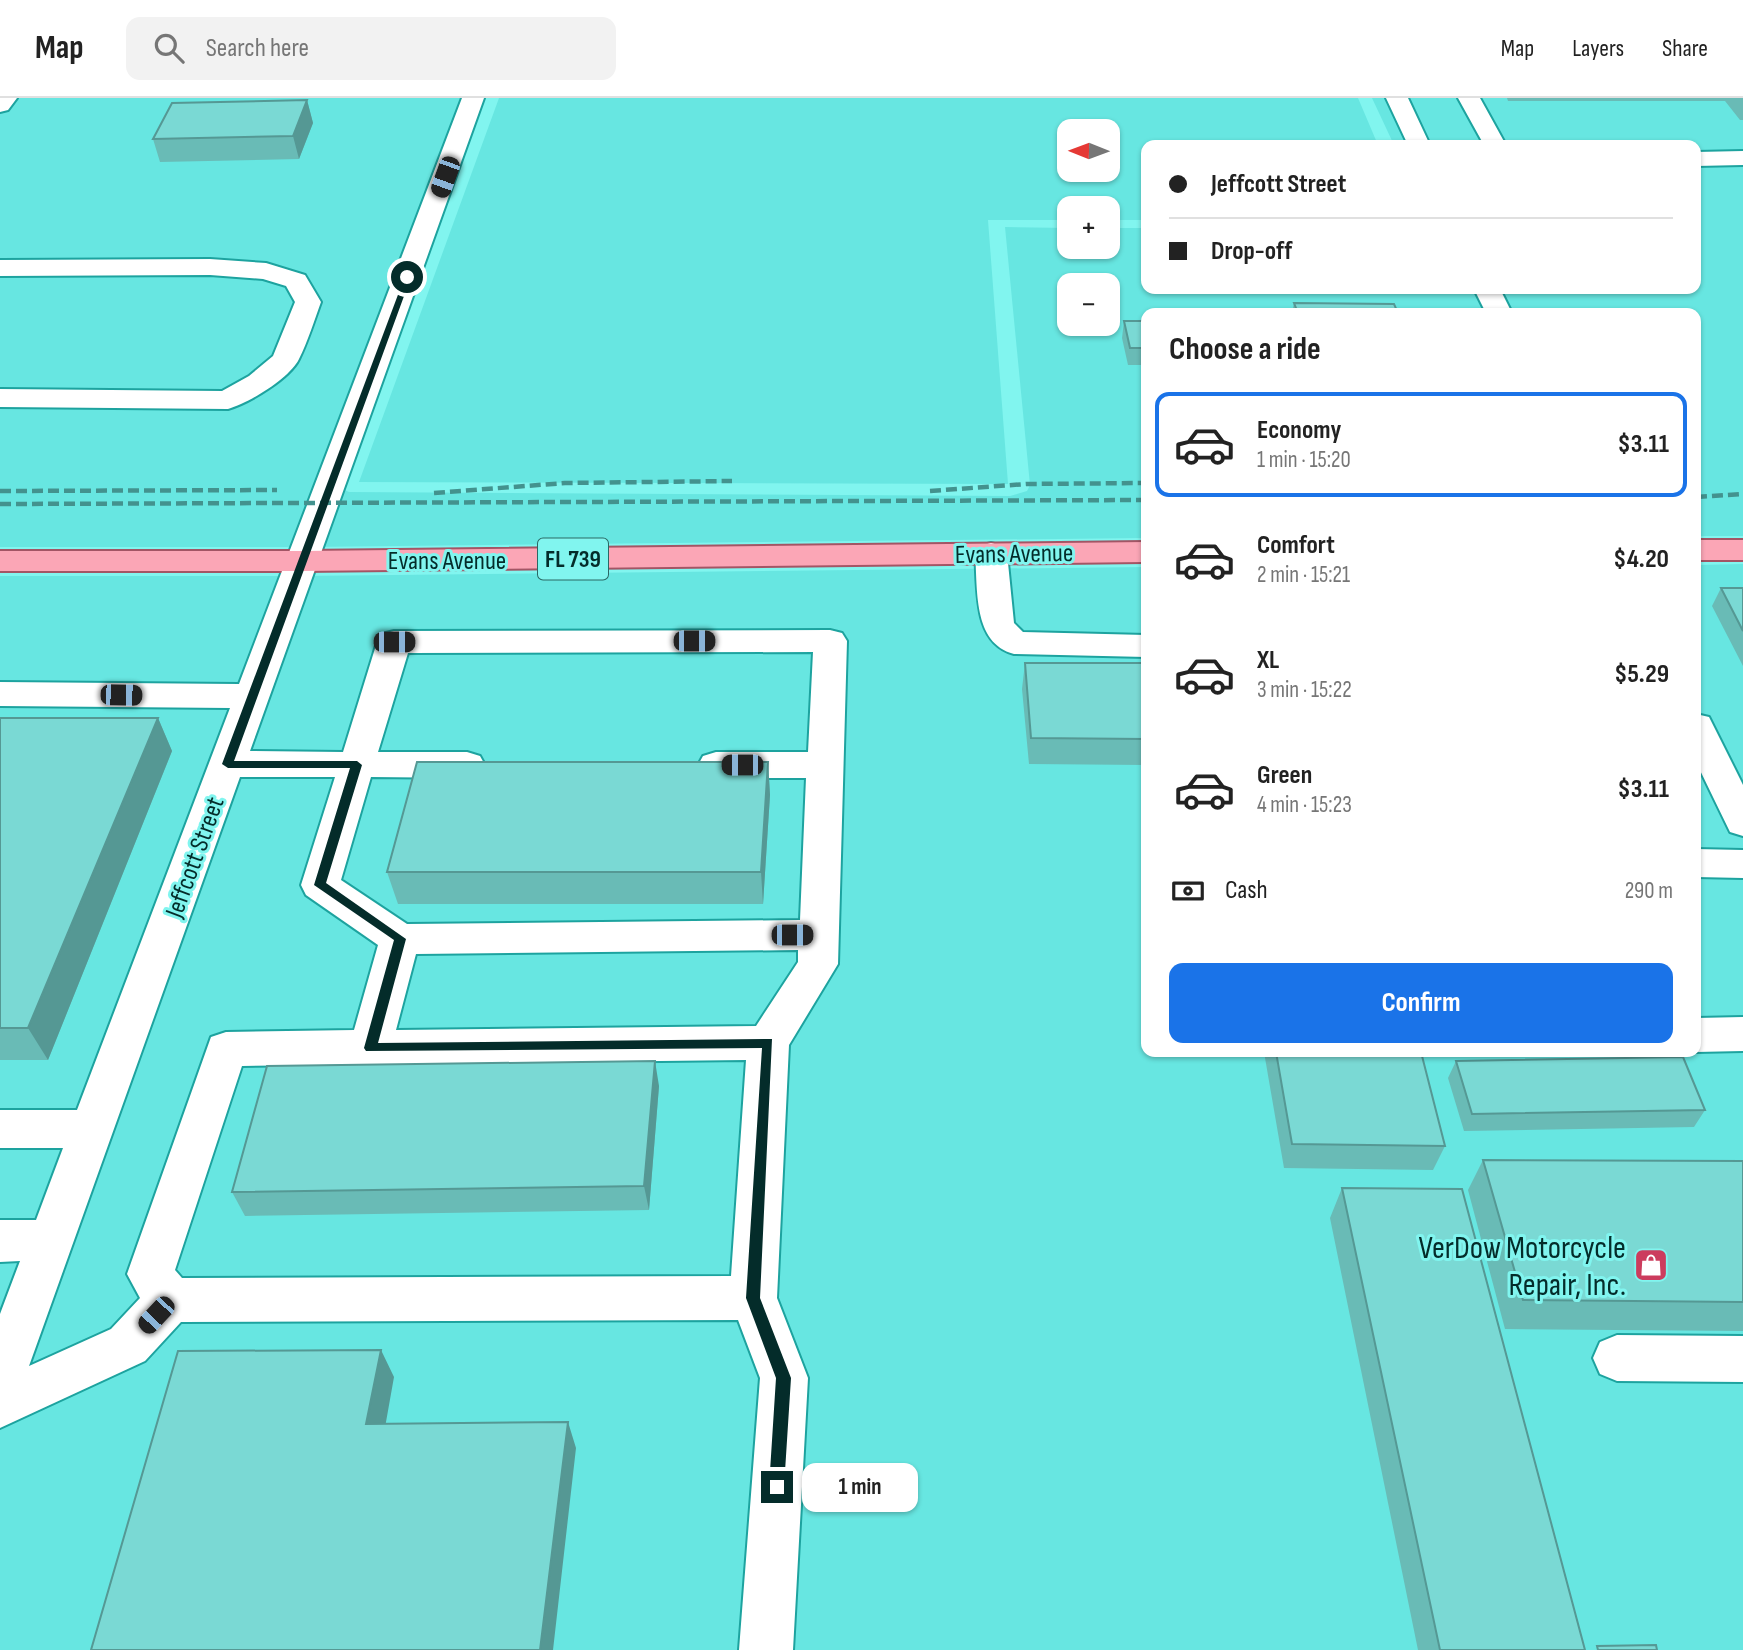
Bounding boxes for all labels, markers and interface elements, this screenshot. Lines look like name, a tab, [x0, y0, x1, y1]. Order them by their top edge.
search box	[126, 17, 616, 80]
text: Map	[35, 28, 84, 68]
icon: search	[150, 29, 188, 67]
text: Search here	[206, 33, 309, 64]
text: Map	[1501, 34, 1534, 63]
text: Layers	[1572, 34, 1624, 63]
text: Share	[1662, 34, 1708, 63]
north arrow	[1057, 119, 1120, 182]
map controls	[1057, 119, 1120, 336]
car	[428, 154, 463, 200]
text: Jeffcott Street	[1211, 169, 1346, 200]
button: +	[1057, 196, 1120, 259]
text: Drop-off	[1211, 236, 1292, 267]
route start	[391, 261, 423, 293]
button: −	[1057, 273, 1120, 336]
text: Choose a ride	[1169, 330, 1321, 369]
icon: car	[1173, 413, 1236, 476]
text: Economy	[1257, 415, 1341, 446]
text: $3.11	[1618, 429, 1669, 460]
text: 1 min · 15:20	[1257, 446, 1351, 474]
icon: car	[1173, 528, 1236, 591]
text: Comfort	[1257, 530, 1335, 561]
road number: FL 739	[538, 538, 608, 580]
street label: Evans Avenue	[954, 538, 1074, 571]
text: $4.20	[1613, 544, 1669, 575]
street label: Evans Avenue	[388, 546, 506, 577]
text: 2 min · 15:21	[1257, 561, 1350, 589]
car	[674, 631, 716, 652]
car	[374, 632, 416, 653]
icon: car	[1173, 643, 1236, 706]
text: XL	[1257, 645, 1279, 676]
text: $5.29	[1614, 659, 1669, 690]
text: 3 min · 15:22	[1257, 676, 1352, 704]
car	[100, 684, 143, 706]
car	[722, 755, 764, 776]
icon: car	[1173, 758, 1236, 821]
text: Green	[1257, 760, 1312, 791]
text: $3.11	[1618, 774, 1669, 805]
text: 4 min · 15:23	[1257, 791, 1352, 819]
street label: Jeffcott Street	[159, 793, 232, 923]
icon: cash	[1169, 872, 1207, 910]
text: Cash	[1225, 875, 1268, 906]
text: 290 m	[1625, 877, 1673, 905]
car	[772, 925, 814, 946]
button: Confirm	[1169, 963, 1673, 1043]
place label: VerDow Motorcycle Repair, Inc.	[1419, 1229, 1626, 1305]
shop icon: VerDow Motorcycle Repair, Inc.	[1632, 1246, 1670, 1284]
car	[134, 1292, 179, 1338]
callout: 1 min	[802, 1462, 917, 1512]
route end	[761, 1471, 793, 1503]
text: 1 min	[839, 1473, 881, 1501]

